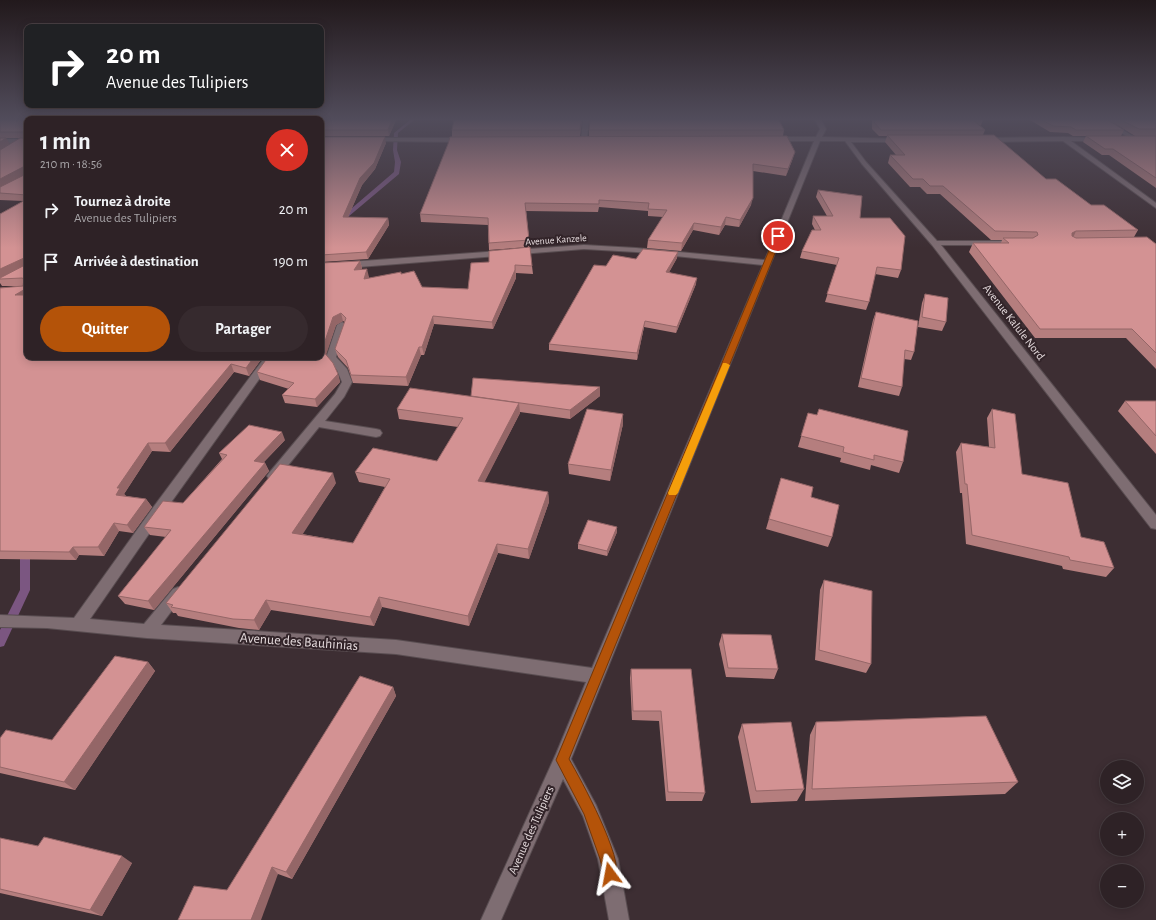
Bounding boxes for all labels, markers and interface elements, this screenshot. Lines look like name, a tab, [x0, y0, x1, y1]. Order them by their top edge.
icon: right	[40, 40, 92, 92]
text: 20 m	[106, 41, 161, 69]
text: Avenue des Tulipiers	[106, 74, 248, 92]
button: close	[266, 129, 308, 171]
text: 1 min	[40, 130, 91, 154]
text: 210 m · 18:56	[40, 158, 102, 171]
text: Tournez à droite	[74, 194, 171, 209]
icon: right	[40, 199, 62, 221]
text: 20 m	[279, 202, 308, 217]
text: Avenue des Tulipiers	[74, 212, 177, 225]
pin	[761, 219, 795, 253]
icon: arrive	[767, 225, 789, 247]
street label: Avenue Kanzele	[525, 233, 587, 247]
icon: arrive	[40, 251, 62, 273]
text: Arrivée à destination	[74, 254, 199, 269]
text: 190 m	[273, 254, 308, 269]
street label: Avenue Kalule Nord	[981, 282, 1047, 362]
button: Quitter	[40, 306, 170, 352]
button: Partager	[178, 306, 308, 352]
street label: Avenue des Bauhinias	[239, 631, 358, 653]
map controls	[1100, 760, 1144, 908]
button: layers	[1100, 760, 1144, 804]
street label: Avenue des Tulipiers	[506, 784, 556, 876]
button: +	[1100, 812, 1144, 856]
position arrow	[589, 853, 631, 895]
button: −	[1100, 864, 1144, 908]

